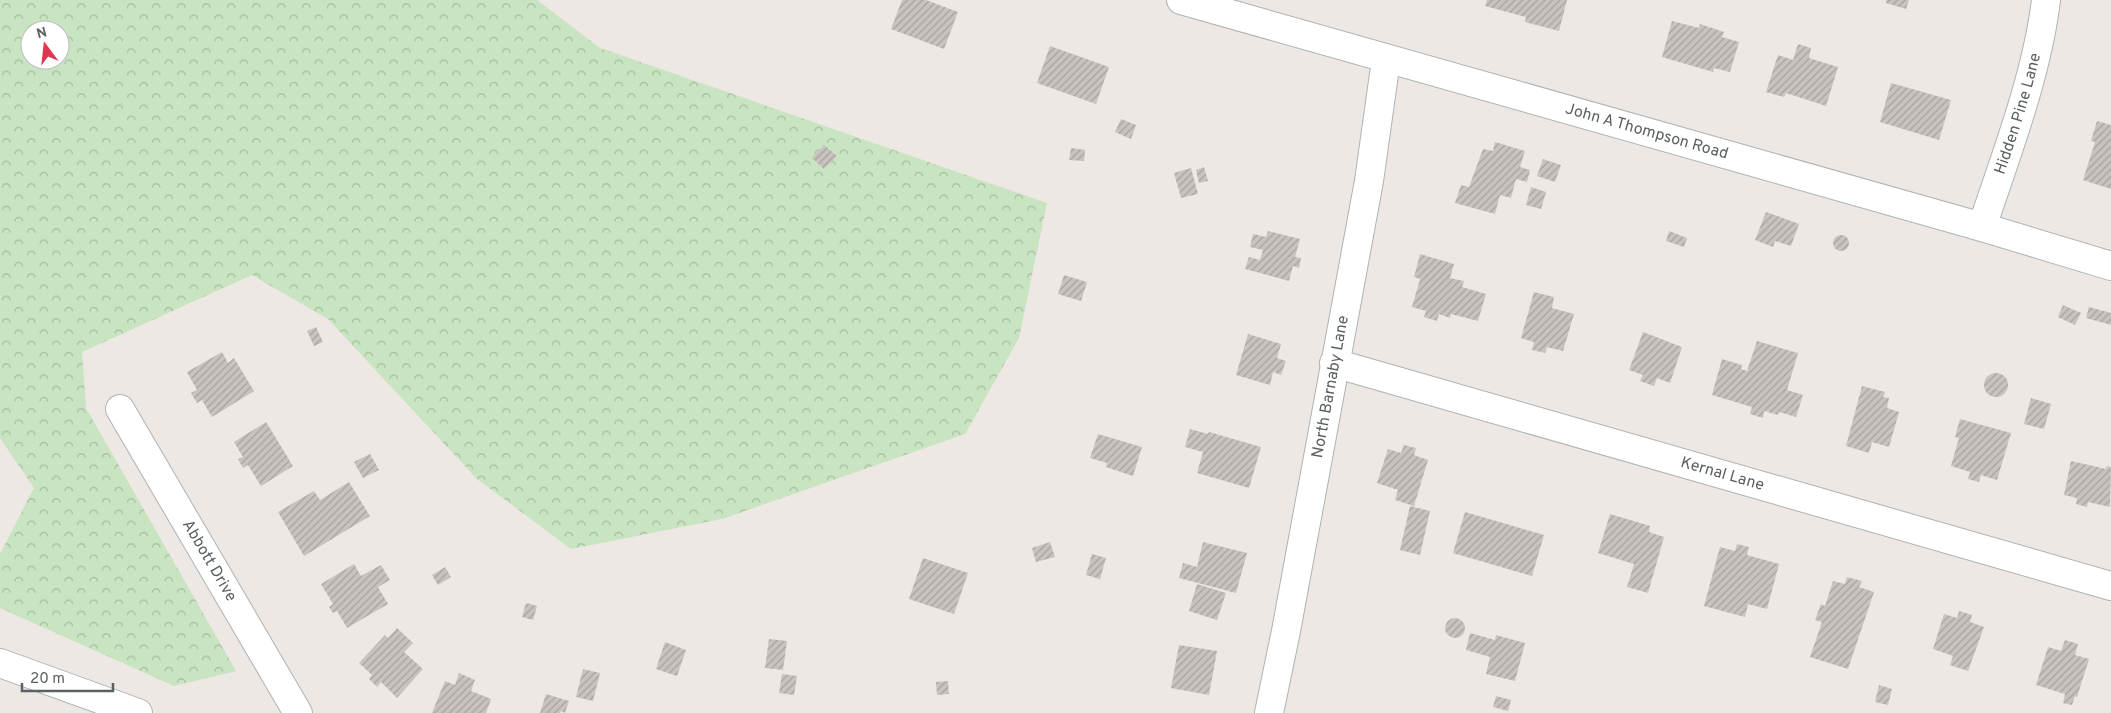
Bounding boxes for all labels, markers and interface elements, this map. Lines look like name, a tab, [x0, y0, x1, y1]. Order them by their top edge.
north arrow	[20, 20, 70, 70]
text: N	[35, 24, 49, 43]
street label: Hidden Pine Lane	[1991, 51, 2046, 177]
street label: John A Thompson Road	[1563, 99, 1730, 165]
street label: North Barnaby Lane	[1308, 314, 1354, 460]
street label: Kernal Lane	[1678, 453, 1766, 496]
street label: Abbott Drive	[177, 516, 241, 605]
scale bar	[22, 660, 114, 692]
text: 20 m	[30, 670, 65, 689]

